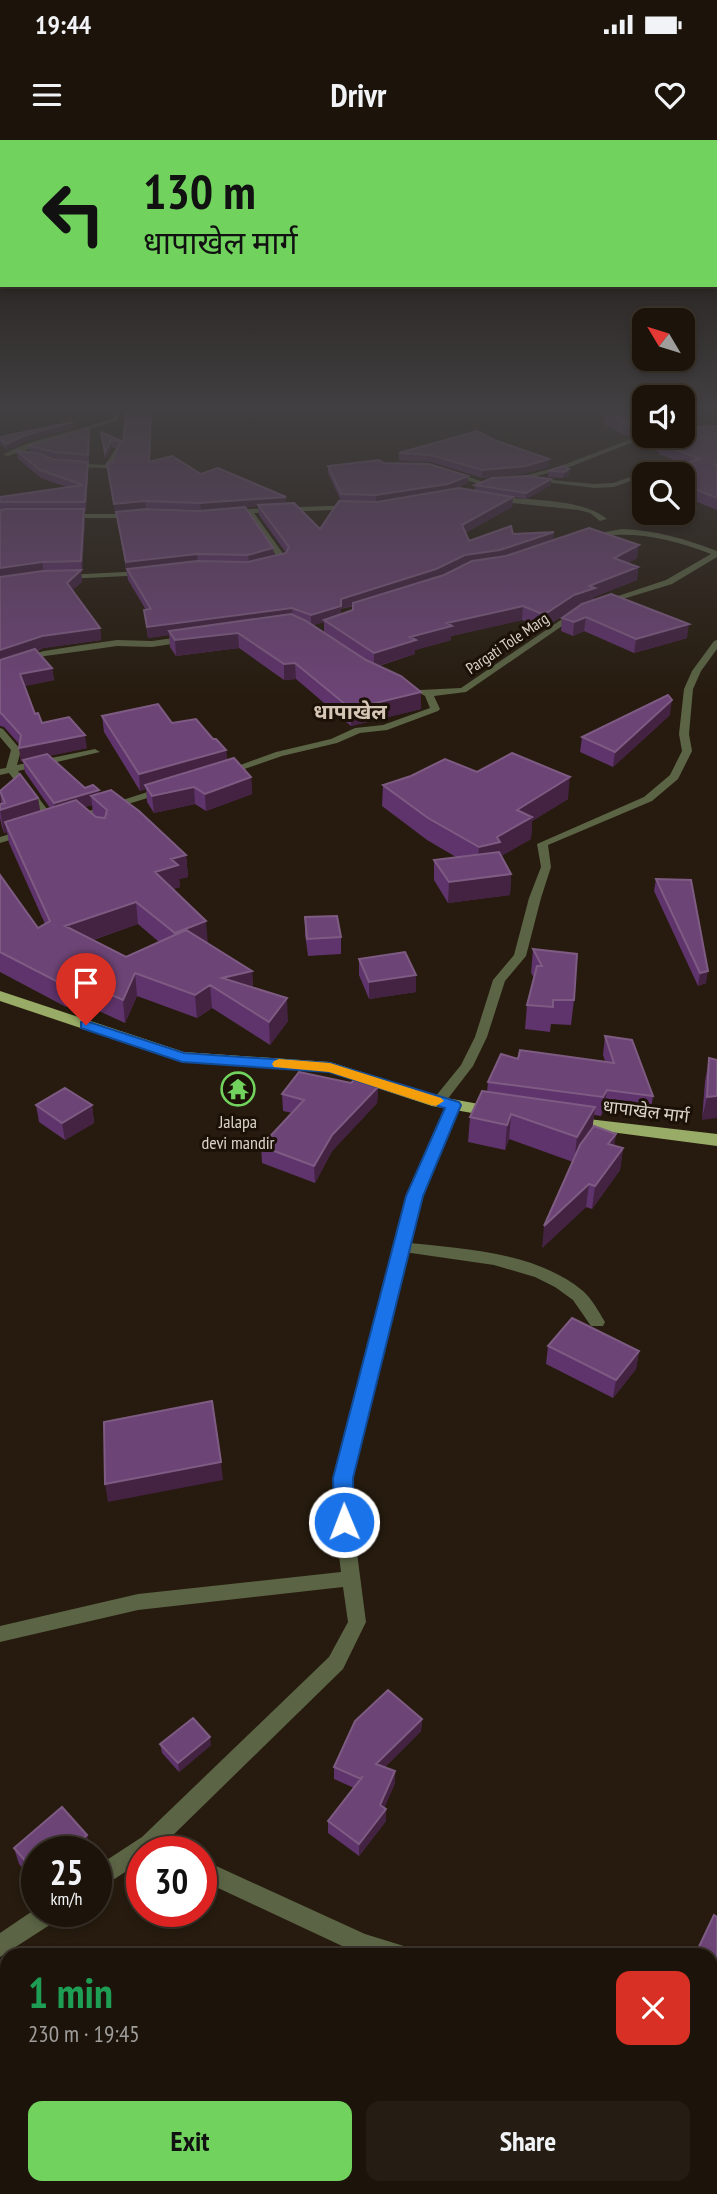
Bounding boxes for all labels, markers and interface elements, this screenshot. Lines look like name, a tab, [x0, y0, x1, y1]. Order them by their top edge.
text: 19:44	[35, 8, 91, 41]
text: Drivr	[331, 74, 386, 116]
icon: menu	[28, 76, 66, 114]
icon: heart	[651, 76, 689, 114]
text: 130 m	[143, 159, 256, 223]
icon: left	[28, 168, 119, 259]
text: धापाखेल मार्ग	[143, 221, 298, 263]
north arrow	[632, 308, 695, 371]
map controls	[632, 308, 695, 525]
button: sound	[632, 385, 695, 448]
button: search	[632, 462, 695, 525]
street label: Pargati Tole Marg	[462, 608, 552, 678]
district label: धापाखेल	[313, 698, 387, 725]
pin	[56, 953, 116, 1025]
icon: arrive	[67, 964, 105, 1002]
temple icon: Jalapa devi mandir	[219, 1070, 257, 1108]
street label: धापाखेल मार्ग	[601, 1094, 692, 1128]
place label: Jalapa devi mandir	[201, 1110, 275, 1154]
position arrow	[307, 1485, 381, 1559]
speed limit sign: 30	[126, 1836, 217, 1927]
text: 25	[50, 1849, 83, 1895]
text: km/h	[51, 1887, 82, 1910]
text: 1 min	[28, 1965, 113, 2020]
button: close	[616, 1971, 690, 2045]
text: 230 m · 19:45	[28, 2019, 140, 2048]
button: Exit	[28, 2101, 352, 2181]
button: Share	[366, 2101, 690, 2181]

